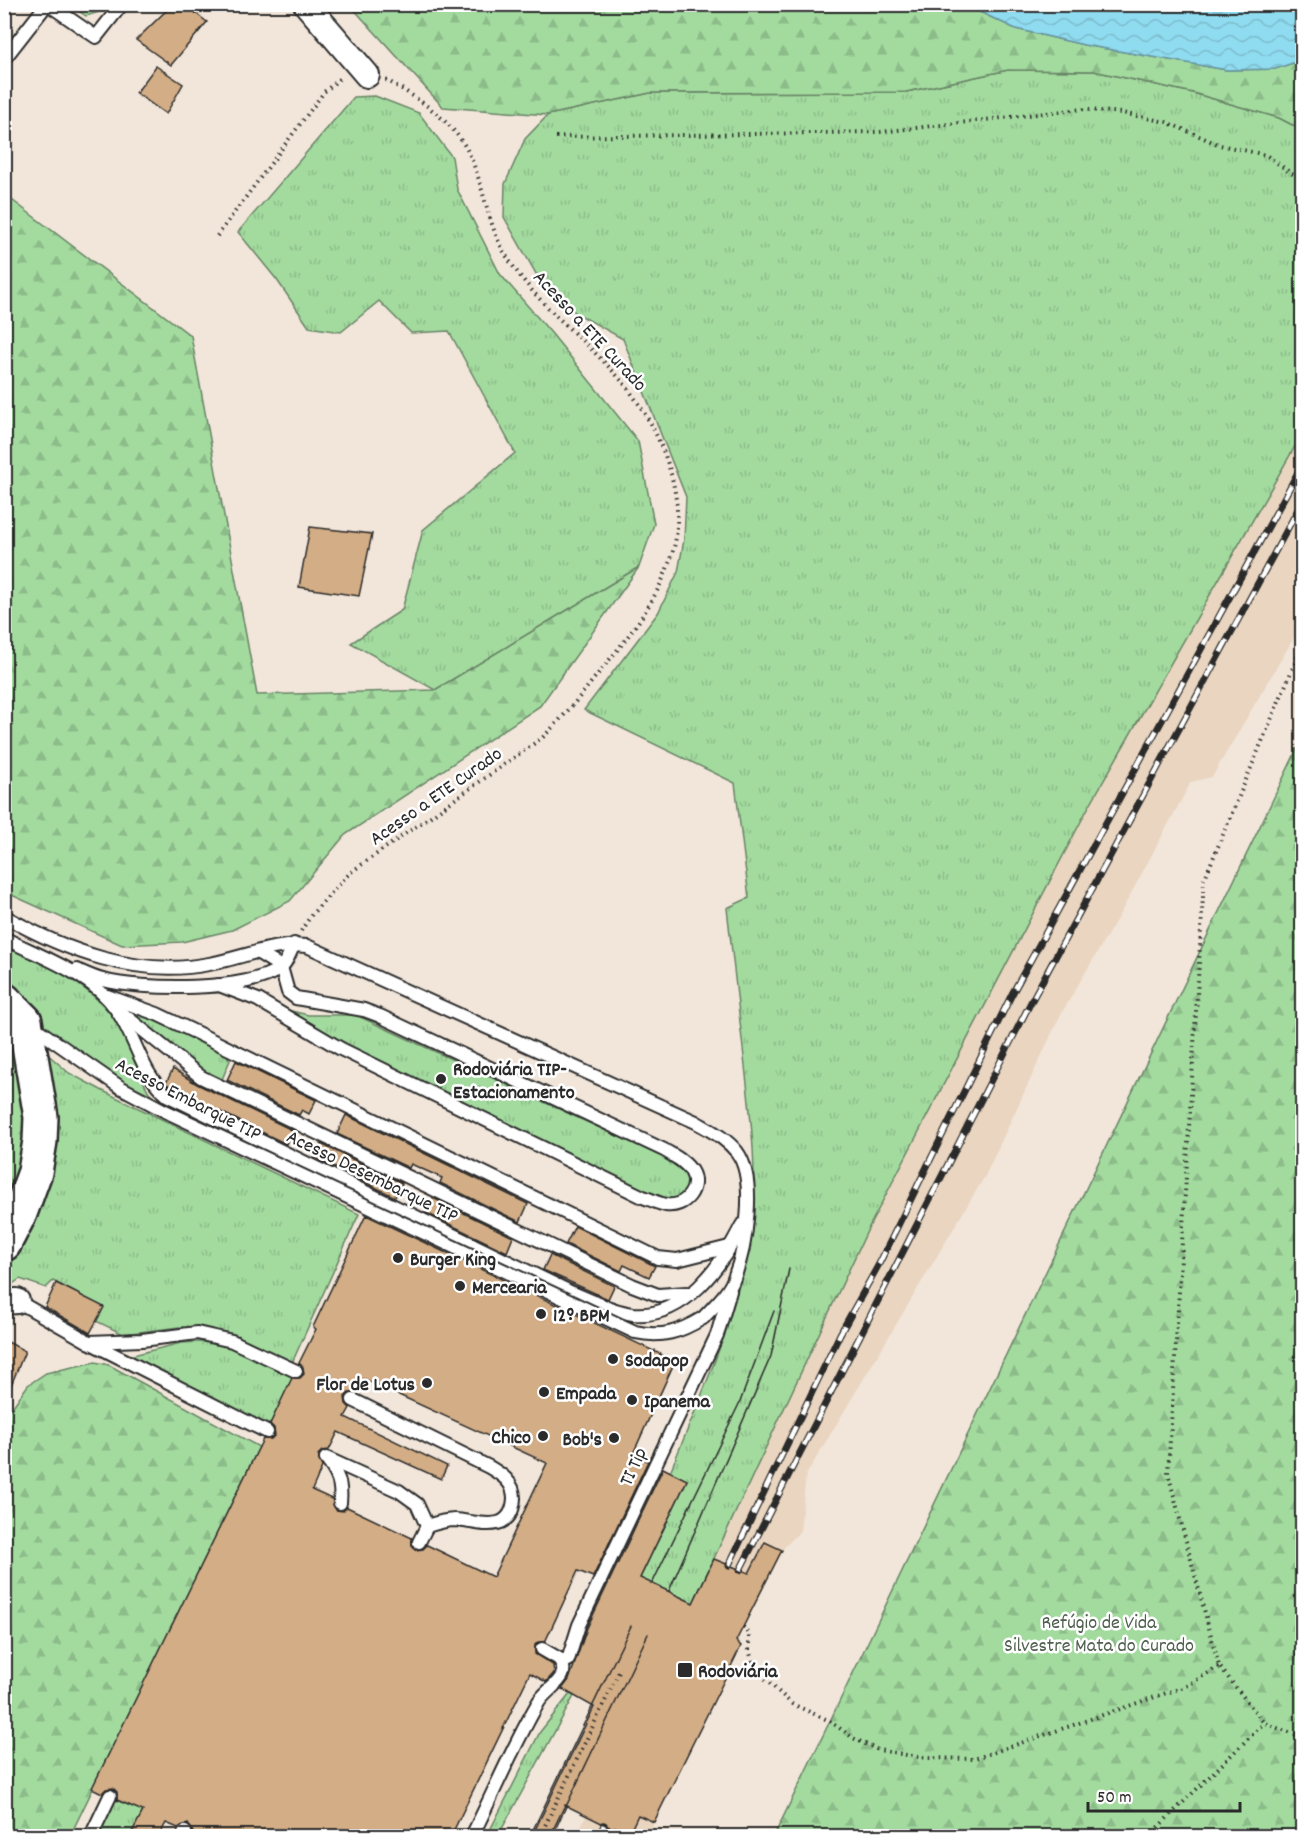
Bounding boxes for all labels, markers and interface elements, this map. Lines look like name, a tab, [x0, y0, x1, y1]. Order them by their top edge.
street label: Acesso a ETE Curado	[525, 265, 652, 399]
street label: Acesso a ETE Curado	[365, 741, 509, 854]
street label: Acesso Embarque TIP	[110, 1052, 266, 1150]
place label: Rodoviária TIP- Estacionamento	[453, 1057, 575, 1108]
marker: Rodoviária TIP- Estacionamento	[434, 1072, 448, 1086]
street label: Acesso Desembarque TIP	[281, 1124, 462, 1231]
place label: Burger King	[410, 1247, 496, 1275]
marker: Burger King	[391, 1251, 405, 1265]
place label: Mercearia	[472, 1275, 547, 1303]
marker: Mercearia	[453, 1279, 467, 1293]
place label: 12º BPM	[553, 1303, 610, 1331]
marker: 12º BPM	[534, 1307, 548, 1321]
place label: Sodapop	[625, 1348, 689, 1376]
marker: Sodapop	[606, 1352, 620, 1366]
place label: Flor de Lotus	[316, 1372, 415, 1400]
marker: Flor de Lotus	[420, 1376, 434, 1390]
place label: Empada	[556, 1381, 617, 1409]
marker: Empada	[537, 1385, 551, 1399]
place label: Ipanema	[644, 1389, 711, 1417]
marker: Ipanema	[625, 1393, 639, 1407]
place label: Chico	[491, 1425, 531, 1453]
place label: Bob's	[563, 1427, 602, 1455]
marker: Chico	[536, 1429, 550, 1443]
marker: Bob's	[607, 1431, 621, 1445]
street label: TI Tip	[614, 1443, 656, 1491]
park label: Refúgio de Vida Silvestre Mata do Curado	[1004, 1610, 1194, 1661]
place label: Rodoviária	[698, 1659, 778, 1687]
marker: Rodoviária	[676, 1661, 694, 1679]
scale bar	[1088, 1775, 1240, 1813]
text: 50 m	[1097, 1786, 1132, 1811]

